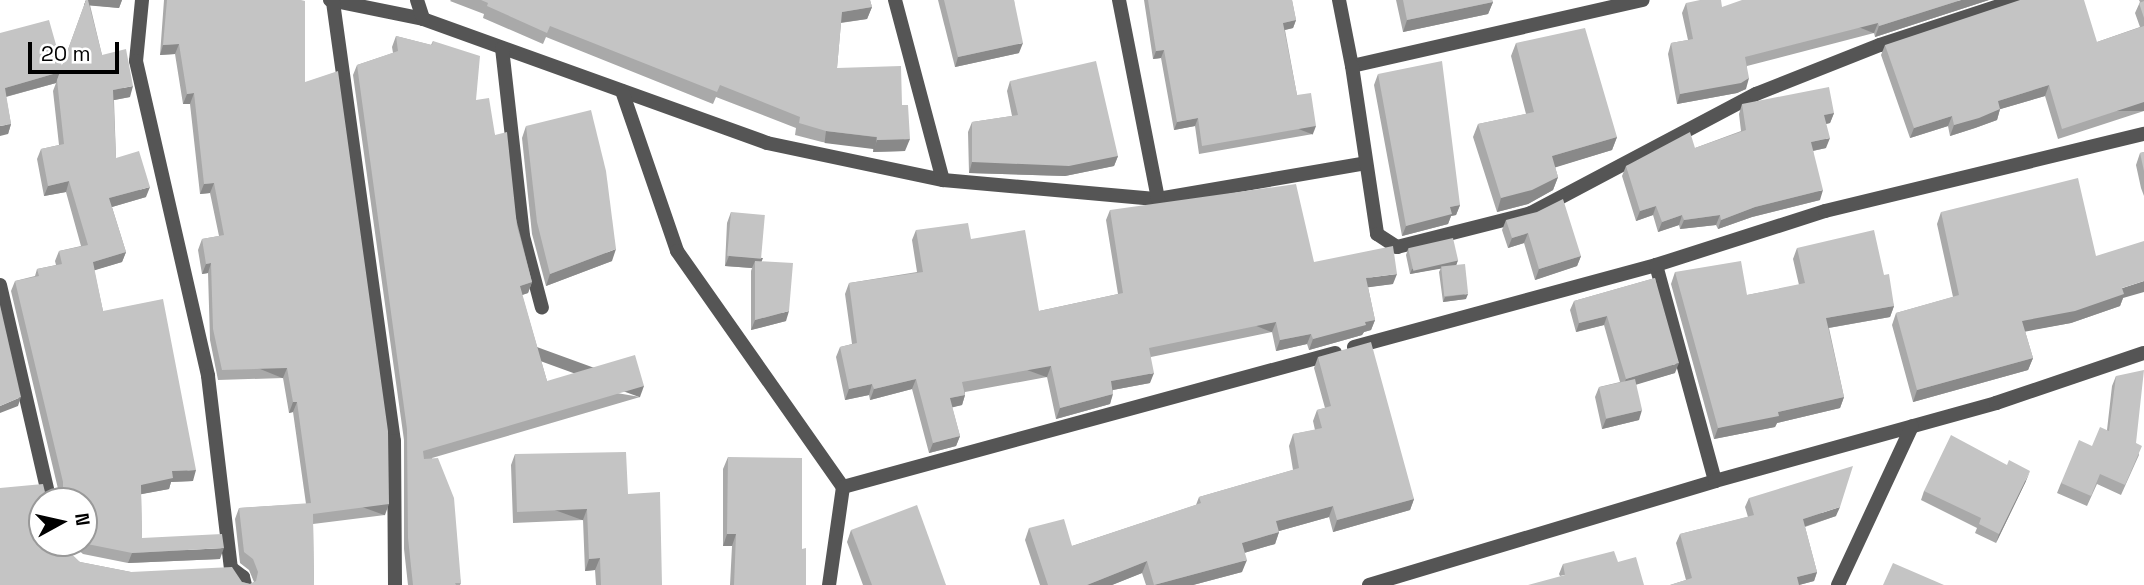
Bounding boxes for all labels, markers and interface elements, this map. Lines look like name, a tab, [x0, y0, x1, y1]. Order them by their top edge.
scale bar	[32, 28, 122, 72]
text: 20 m	[41, 40, 91, 67]
north arrow	[28, 487, 98, 557]
text: N	[69, 511, 96, 527]

